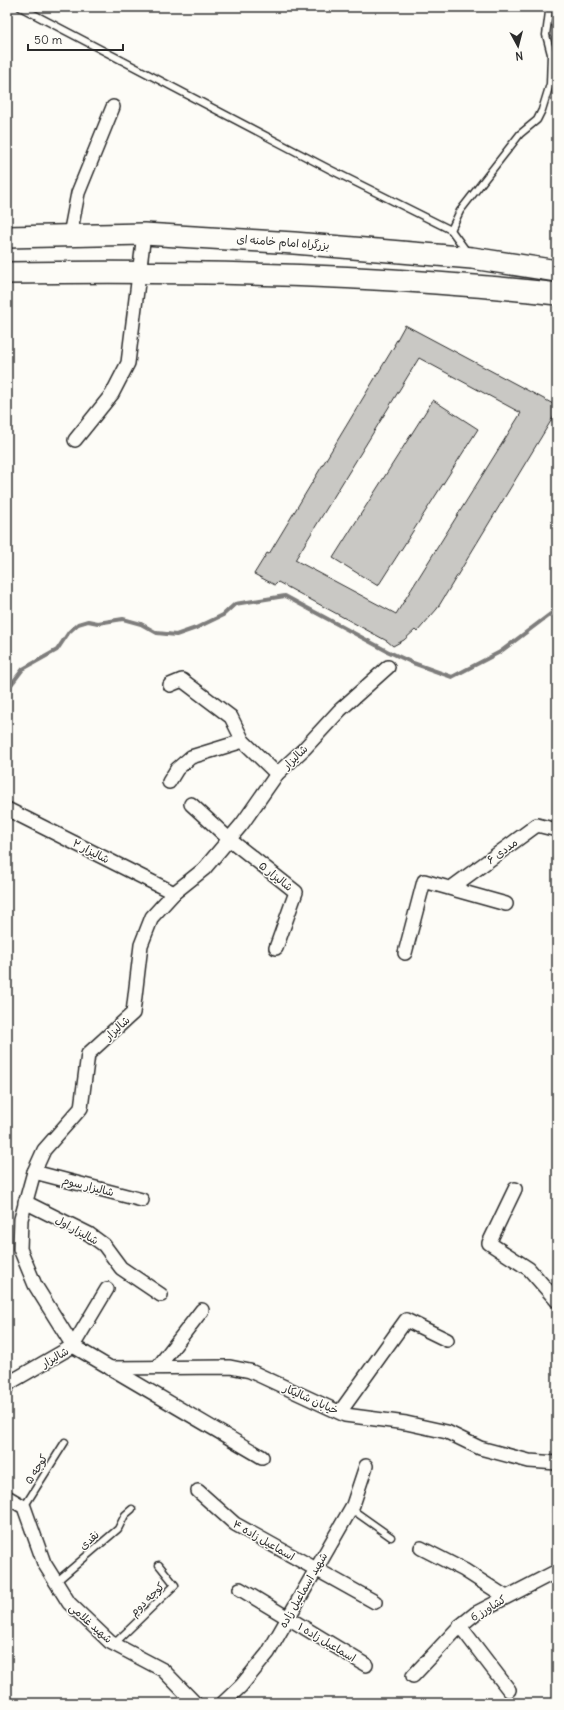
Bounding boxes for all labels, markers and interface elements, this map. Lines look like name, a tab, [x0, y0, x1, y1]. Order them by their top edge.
scale bar	[28, 26, 123, 52]
north arrow	[498, 26, 538, 66]
text: 50 m	[34, 32, 63, 47]
text: N	[515, 49, 524, 63]
street label: بزرگراه امام خامنه ای	[236, 232, 330, 254]
street label: شالیزار	[279, 742, 310, 773]
street label: مددی ۶	[484, 835, 520, 867]
street label: شالیزار ۲	[70, 836, 112, 866]
street label: شالیزار ۵	[256, 858, 296, 894]
street label: شالیزار	[101, 1013, 133, 1044]
street label: شالیزار سوم	[60, 1173, 115, 1201]
street label: شالیزار اول	[53, 1212, 101, 1248]
street label: شالیزار	[38, 1344, 71, 1371]
street label: خیابان شالیکار	[280, 1380, 341, 1418]
street label: کوچه ۵	[21, 1451, 52, 1487]
street label: اسماعیل زاده ۴	[231, 1517, 297, 1563]
street label: نقدی	[76, 1528, 102, 1552]
street label: شهید اسماعیل زاده	[276, 1550, 330, 1630]
street label: کوچه دوم	[127, 1579, 169, 1620]
street label: کشاورز 6	[468, 1592, 509, 1624]
street label: شهید غلامی	[66, 1600, 115, 1647]
street label: اسماعیل زاده ۱	[296, 1619, 358, 1665]

